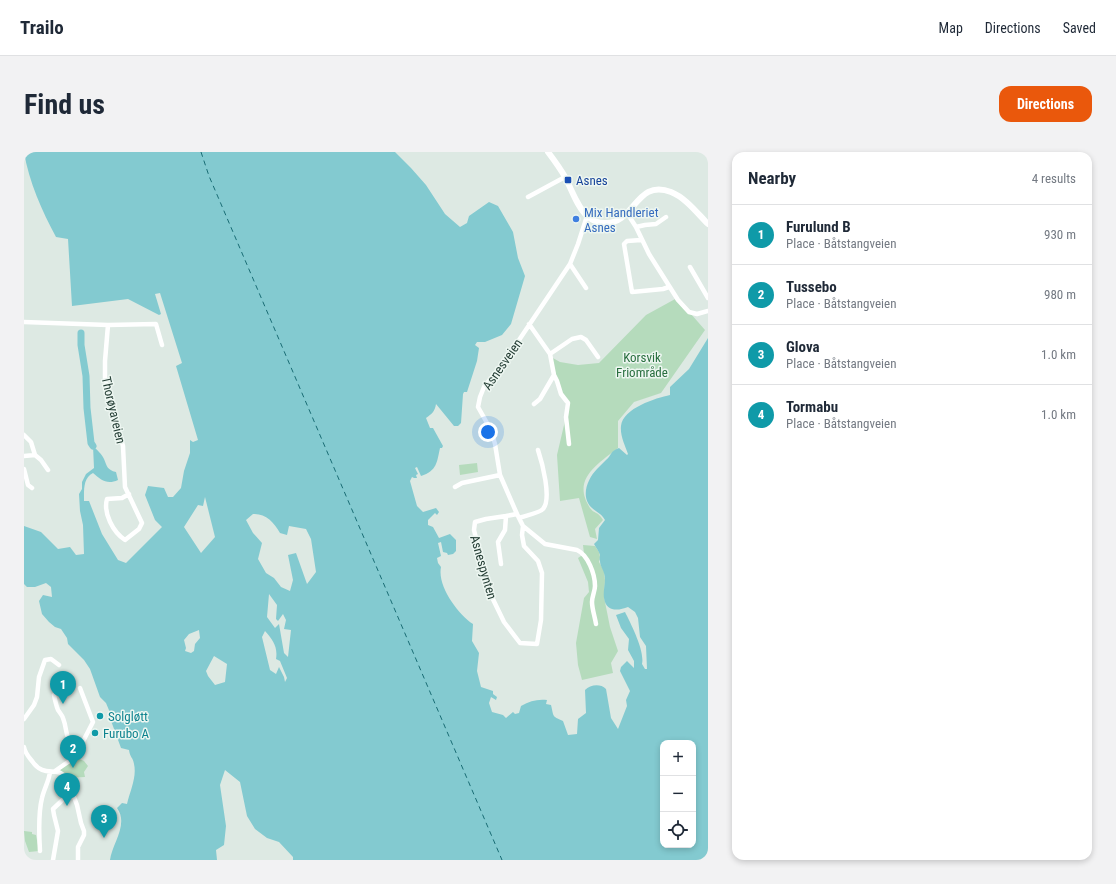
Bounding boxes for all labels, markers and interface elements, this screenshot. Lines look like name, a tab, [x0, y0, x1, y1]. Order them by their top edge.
text: Trailo	[20, 16, 64, 39]
text: Map	[939, 20, 963, 36]
text: Directions	[985, 20, 1041, 36]
text: Saved	[1063, 20, 1096, 36]
button: Directions	[999, 86, 1092, 122]
text: Find us	[24, 88, 105, 121]
text: Nearby	[748, 168, 796, 188]
text: 4 results	[1032, 171, 1076, 186]
place label: Asnes	[576, 173, 608, 188]
marker: Asnes	[563, 175, 573, 185]
place label: Mix Handleriet Asnes	[584, 205, 659, 235]
marker: Mix Handleriet Asnes	[571, 214, 581, 224]
text: Furulund B	[786, 218, 851, 236]
text: 1	[758, 227, 764, 242]
text: 930 m	[1044, 227, 1076, 242]
text: Place · Båtstangveien	[786, 236, 896, 251]
text: Tussebo	[786, 278, 837, 296]
text: 2	[758, 287, 764, 302]
text: 980 m	[1044, 287, 1076, 302]
text: Place · Båtstangveien	[786, 296, 896, 311]
street label: Asnesveien	[479, 336, 525, 393]
text: Glova	[786, 338, 820, 356]
text: 3	[758, 347, 764, 362]
text: 1.0 km	[1041, 347, 1076, 362]
park label: Korsvik Friområde	[616, 350, 668, 380]
text: Place · Båtstangveien	[786, 356, 896, 371]
street label: Thorøyaveien	[99, 375, 129, 445]
text: Tormabu	[786, 398, 838, 416]
text: 4	[758, 407, 764, 422]
text: 1.0 km	[1041, 407, 1076, 422]
text: Place · Båtstangveien	[786, 416, 896, 431]
your location	[478, 422, 498, 442]
street label: Asnespynten	[467, 533, 500, 601]
pin: 1	[50, 671, 76, 704]
place label: Solgløtt	[108, 709, 148, 724]
marker: Solgløtt	[95, 711, 105, 721]
place label: Furubo A	[103, 726, 150, 741]
marker: Furubo A	[90, 728, 100, 738]
pin: 2	[60, 735, 86, 768]
map controls	[660, 740, 696, 848]
button: +	[660, 740, 696, 776]
pin: 4	[54, 773, 80, 806]
button: −	[660, 776, 696, 812]
pin: 3	[91, 805, 117, 838]
button: locate	[660, 812, 696, 848]

